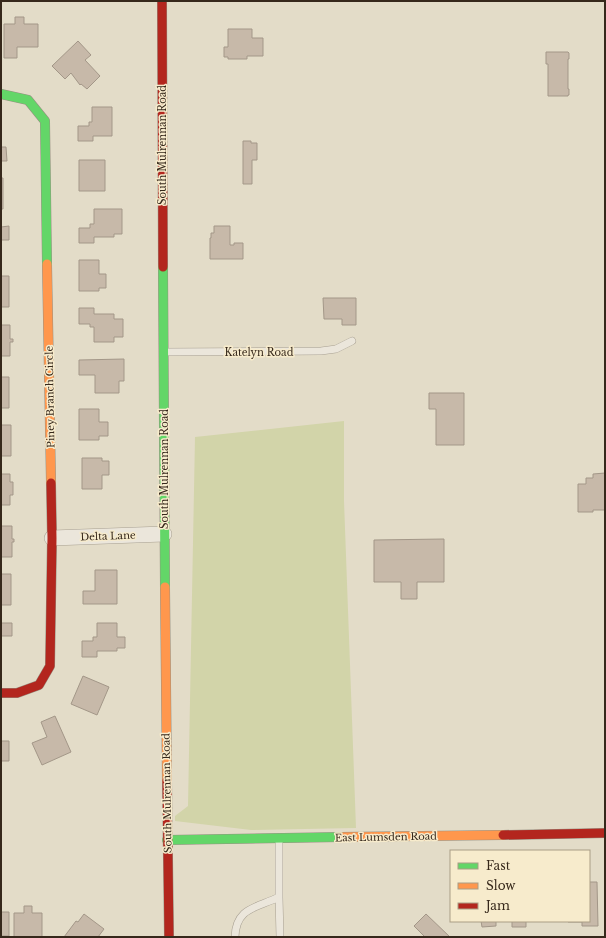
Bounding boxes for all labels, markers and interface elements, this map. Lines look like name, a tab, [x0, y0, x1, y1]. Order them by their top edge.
street label: South Mulrennan Road	[156, 85, 169, 205]
street label: Piney Branch Circle	[43, 346, 57, 448]
street label: Katelyn Road	[225, 346, 294, 359]
street label: South Mulrennan Road	[158, 409, 171, 529]
street label: Delta Lane	[80, 529, 136, 543]
street label: South Mulrennan Road	[159, 733, 175, 853]
street label: East Lumsden Road	[335, 830, 437, 844]
legend	[450, 850, 590, 922]
text: Fast	[486, 858, 511, 873]
text: Slow	[486, 878, 516, 893]
text: Jam	[484, 898, 510, 913]

